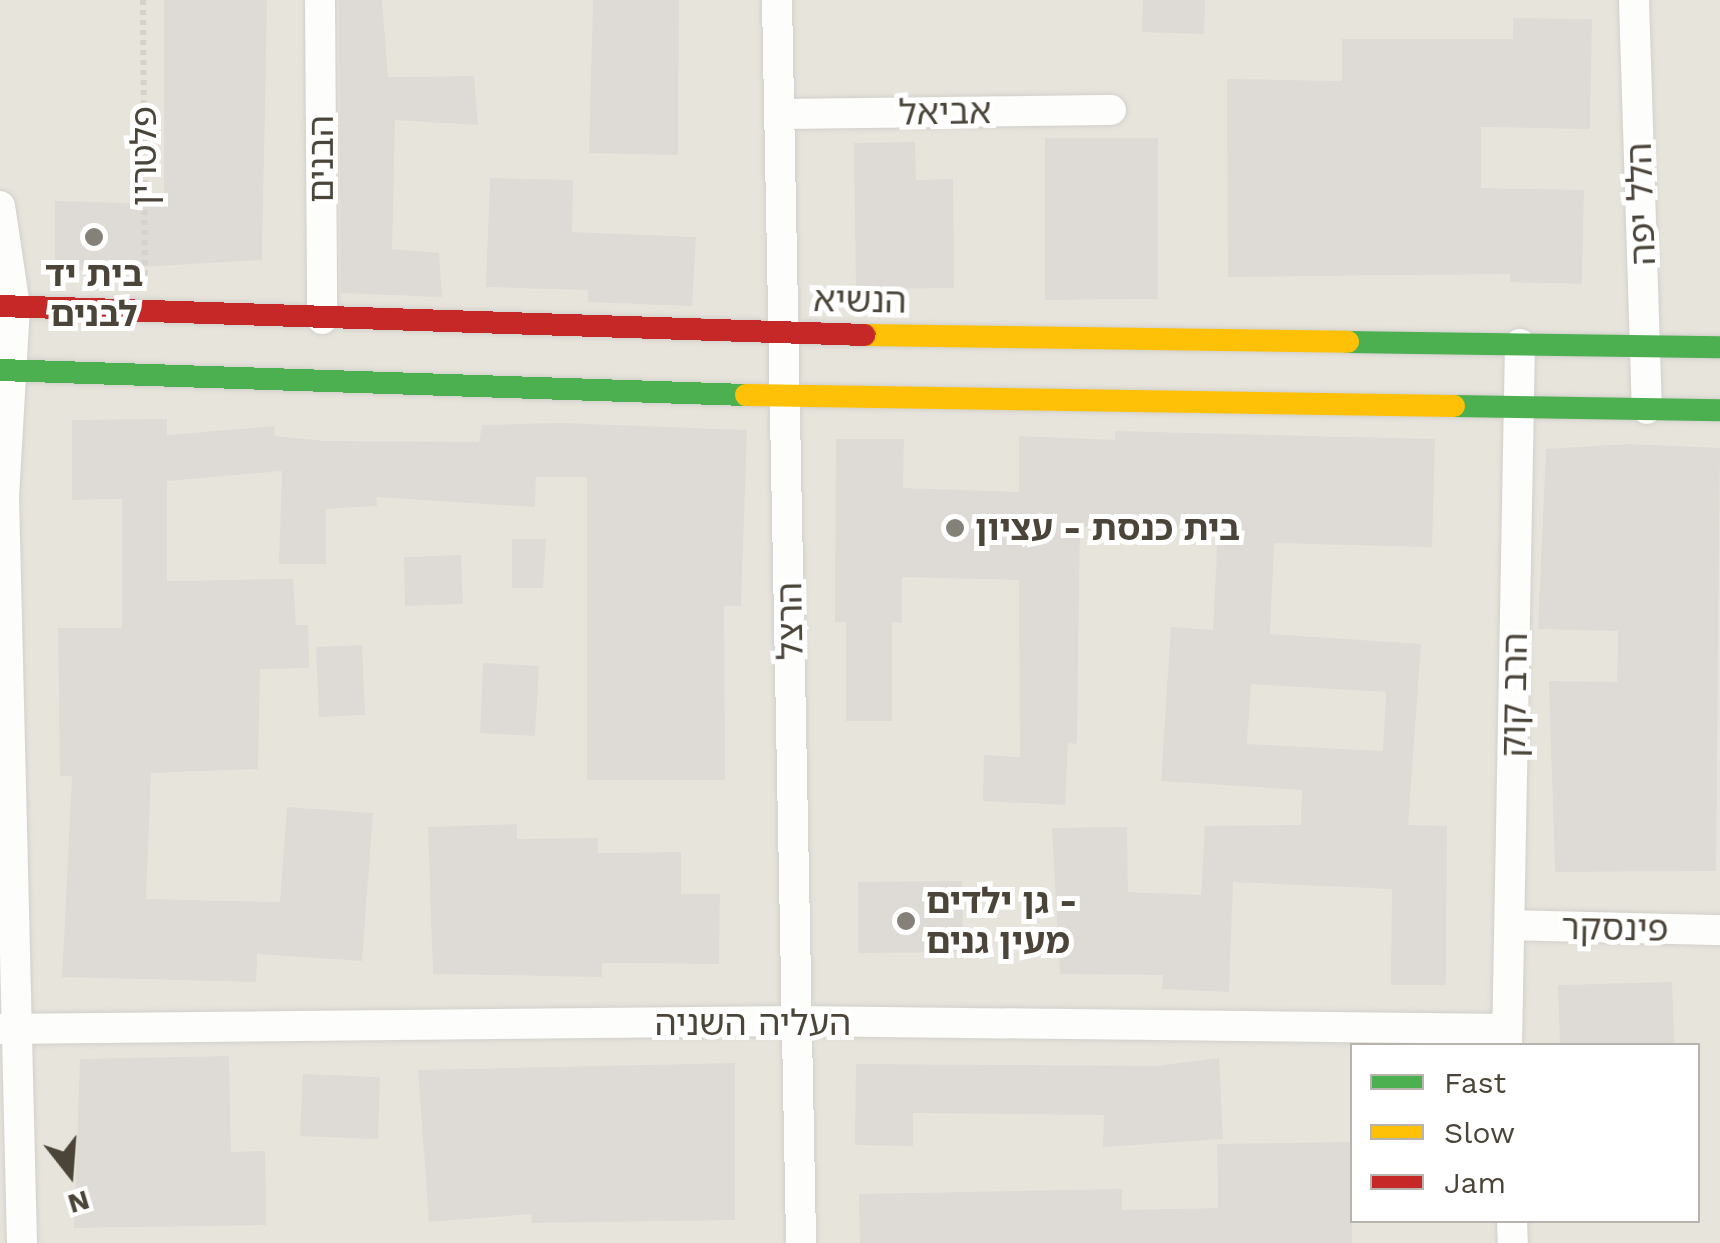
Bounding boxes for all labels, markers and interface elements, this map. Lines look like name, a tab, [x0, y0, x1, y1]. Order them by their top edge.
street label: אביאל	[898, 90, 992, 134]
street label: פלטרין	[123, 106, 165, 206]
street label: הבנים	[300, 115, 342, 203]
street label: הלל יפה	[1618, 142, 1664, 266]
marker: בית יד לבנים	[83, 226, 105, 248]
place label: בית יד לבנים	[45, 253, 143, 335]
street label: הנשיא	[813, 278, 907, 322]
place label: בית כנסת - עציון	[975, 507, 1240, 549]
marker: בית כנסת - עציון	[944, 517, 966, 539]
street label: הרצל	[768, 582, 812, 660]
street label: הרב קוק	[1492, 632, 1536, 758]
place label: גן ילדים - מעין גנים	[926, 880, 1078, 962]
street label: פינסקר	[1561, 906, 1669, 950]
marker: גן ילדים - מעין גנים	[895, 910, 917, 932]
street label: העליה השניה	[655, 1002, 851, 1044]
legend	[1350, 1043, 1700, 1223]
text: Fast	[1444, 1065, 1506, 1100]
text: Slow	[1444, 1115, 1515, 1150]
north arrow	[20, 1123, 120, 1223]
text: Jam	[1444, 1165, 1506, 1200]
text: N	[64, 1183, 94, 1221]

